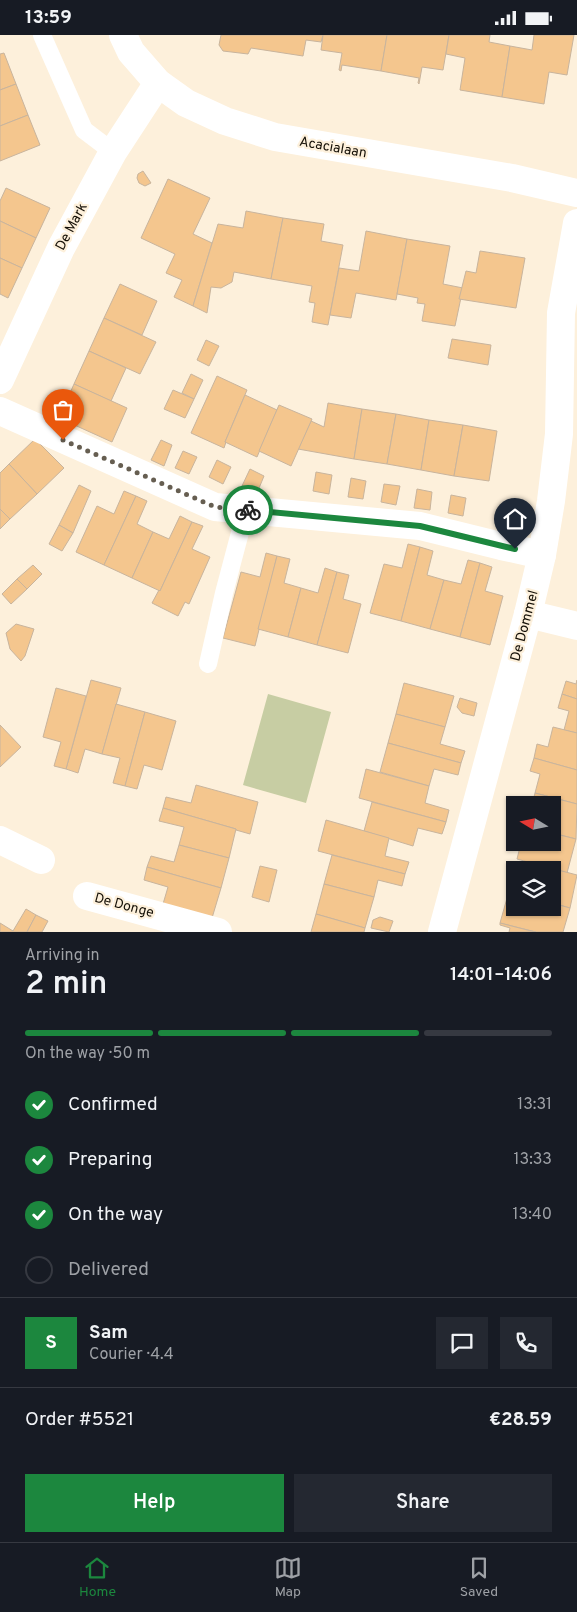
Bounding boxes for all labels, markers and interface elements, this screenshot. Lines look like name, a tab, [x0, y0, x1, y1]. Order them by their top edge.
text: 13:59	[25, 6, 72, 30]
street label: Acacialaan	[298, 134, 368, 162]
street label: De Mark	[52, 200, 92, 254]
pin	[42, 389, 84, 440]
icon: bag	[49, 396, 77, 424]
courier	[223, 485, 273, 535]
icon: bike	[234, 496, 262, 524]
pin	[494, 498, 536, 549]
icon: home	[501, 505, 529, 533]
street label: De Dommel	[507, 589, 543, 663]
north arrow	[506, 796, 561, 851]
map controls	[506, 796, 561, 916]
button: layers	[506, 861, 561, 916]
street label: De Donge	[92, 890, 156, 922]
text: Arriving in	[25, 946, 100, 966]
text: 14:01–14:06	[450, 963, 552, 987]
text: 2 min	[25, 965, 107, 1005]
text: On the way · 50 m	[25, 1044, 150, 1064]
icon: check	[25, 1091, 53, 1119]
text: Confirmed	[68, 1093, 158, 1117]
text: 13:31	[517, 1095, 552, 1115]
icon: check	[25, 1146, 53, 1174]
text: Preparing	[68, 1148, 152, 1172]
text: 13:33	[514, 1150, 552, 1170]
icon: check	[25, 1201, 53, 1229]
text: On the way	[68, 1203, 163, 1227]
text: 13:40	[513, 1205, 552, 1225]
text: Delivered	[68, 1258, 149, 1282]
button: chat	[436, 1317, 488, 1369]
button: phone	[500, 1317, 552, 1369]
text: Sam	[89, 1321, 128, 1345]
text: S	[45, 1331, 57, 1355]
text: Courier · 4.4	[89, 1345, 174, 1365]
text: Order #5521	[25, 1408, 134, 1432]
text: €28.59	[489, 1408, 552, 1432]
button: Help	[25, 1474, 284, 1532]
button: Share	[294, 1474, 552, 1532]
tab: Home	[79, 1554, 116, 1601]
tab: Map	[274, 1554, 302, 1601]
tab: Saved	[460, 1554, 498, 1601]

